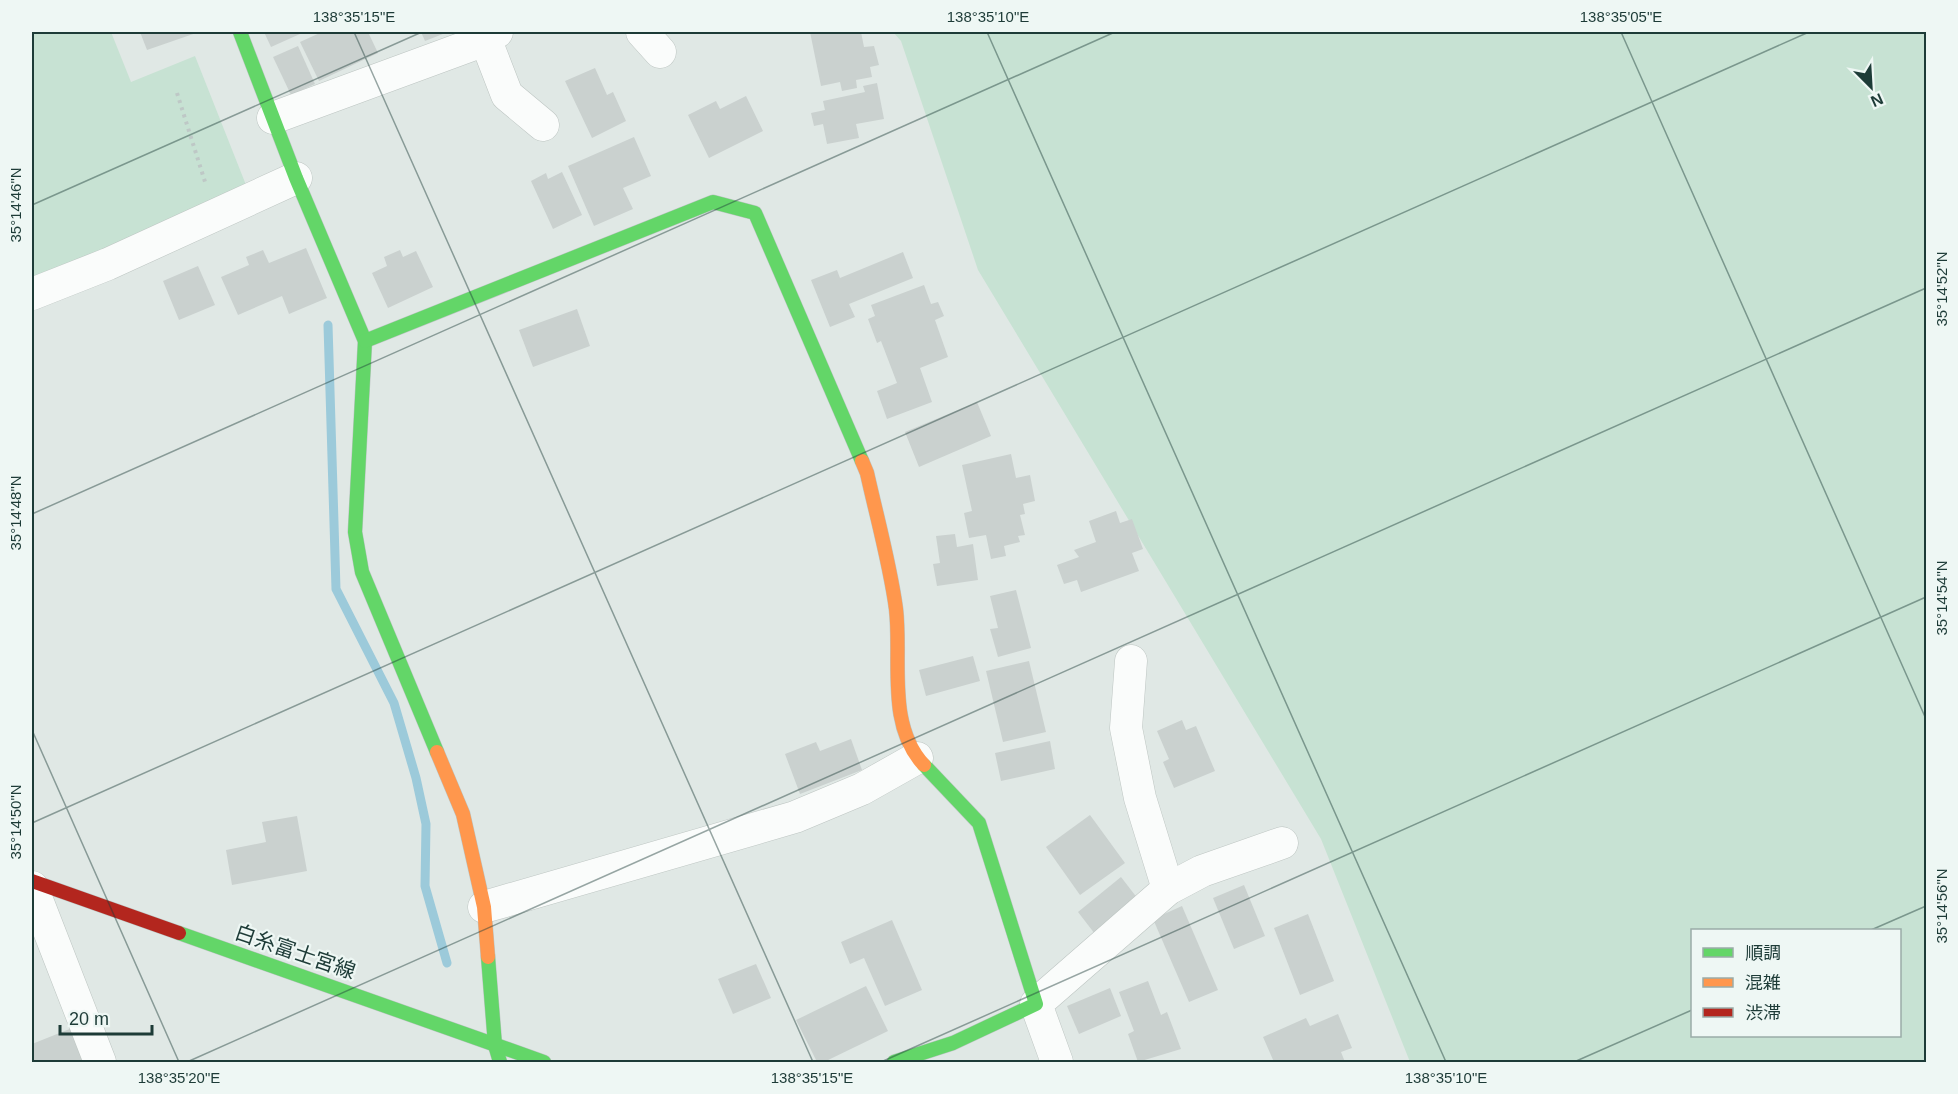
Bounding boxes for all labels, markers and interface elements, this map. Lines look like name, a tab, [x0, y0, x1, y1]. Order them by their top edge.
text: 138°35'15"E	[313, 8, 395, 25]
text: 138°35'10"E	[947, 8, 1029, 25]
text: 138°35'05"E	[1580, 8, 1662, 25]
north arrow	[1841, 57, 1901, 117]
text: N	[1868, 90, 1886, 110]
text: 35°14'46"N	[7, 167, 24, 243]
text: 35°14'52"N	[1933, 251, 1950, 327]
text: 35°14'48"N	[7, 475, 24, 551]
text: 35°14'54"N	[1933, 560, 1950, 636]
text: 35°14'50"N	[7, 784, 24, 860]
text: 35°14'56"N	[1933, 868, 1950, 944]
street label: 白糸富士宮線	[232, 920, 358, 983]
legend	[1691, 929, 1901, 1037]
text: 順調	[1745, 943, 1781, 963]
text: 混雑	[1745, 973, 1781, 993]
scale bar	[60, 998, 152, 1036]
text: 渋滞	[1745, 1003, 1781, 1023]
text: 20 m	[69, 1009, 109, 1029]
text: 138°35'20"E	[138, 1069, 220, 1086]
text: 138°35'15"E	[771, 1069, 853, 1086]
text: 138°35'10"E	[1405, 1069, 1487, 1086]

